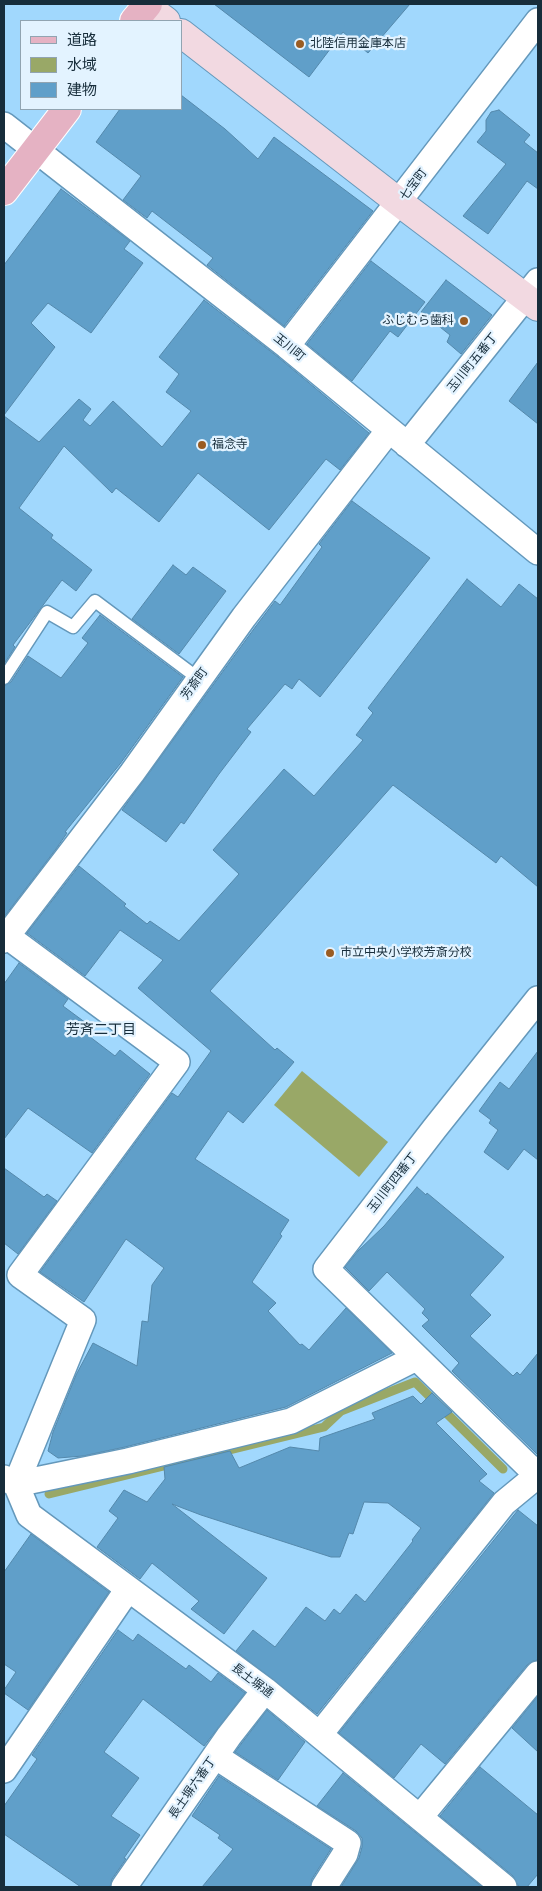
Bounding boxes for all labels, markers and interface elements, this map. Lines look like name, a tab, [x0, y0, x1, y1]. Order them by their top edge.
legend	[20, 20, 182, 110]
text: 道路	[67, 29, 97, 50]
place label: 北陸信用金庫本店	[310, 37, 406, 51]
marker: 北陸信用金庫本店	[294, 38, 306, 50]
text: 水域	[67, 54, 97, 75]
text: 建物	[67, 79, 97, 100]
street label: 七宝町	[397, 166, 431, 204]
place label: ふじむら歯科	[382, 314, 454, 328]
marker: ふじむら歯科	[458, 315, 470, 327]
street label: 玉川町五番丁	[445, 330, 501, 396]
street label: 玉川町	[270, 331, 308, 365]
place label: 福念寺	[212, 438, 248, 452]
marker: 福念寺	[196, 439, 208, 451]
street label: 芳斎町	[179, 665, 211, 703]
place label: 市立中央小学校芳斎分校	[340, 946, 472, 960]
marker: 市立中央小学校芳斎分校	[324, 947, 336, 959]
district label: 芳斉二丁目	[66, 1022, 136, 1038]
street label: 玉川町四番丁	[365, 1150, 421, 1216]
street label: 長土塀通	[228, 1661, 276, 1701]
street label: 長土塀六番丁	[166, 1754, 220, 1822]

